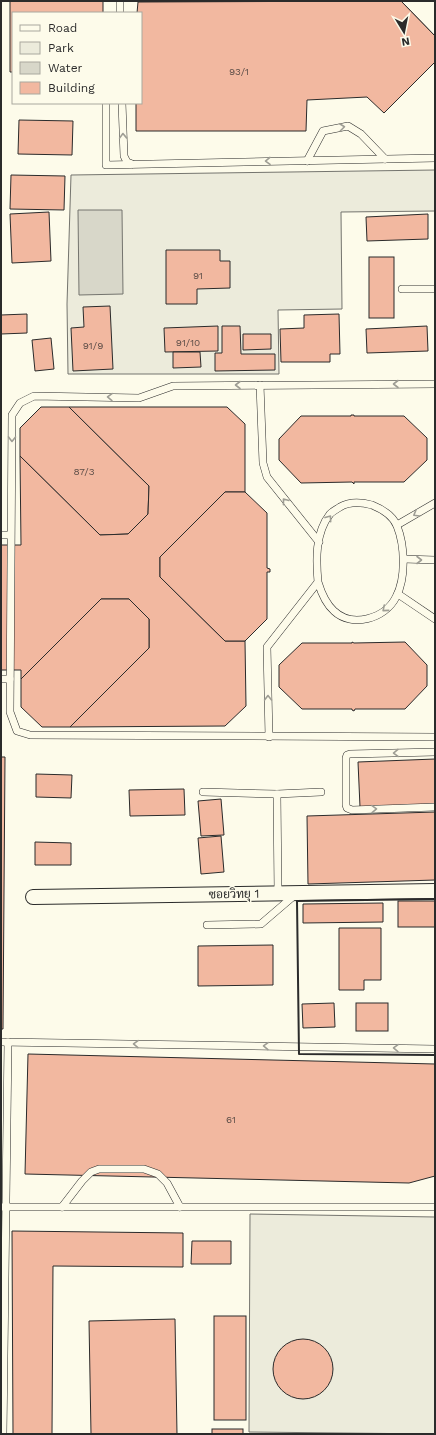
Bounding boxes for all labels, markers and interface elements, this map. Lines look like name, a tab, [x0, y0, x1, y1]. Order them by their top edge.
legend	[12, 12, 142, 104]
north arrow	[384, 12, 424, 52]
text: Road	[48, 21, 77, 35]
text: N	[401, 34, 411, 48]
text: Park	[48, 41, 74, 55]
text: Water	[48, 61, 83, 75]
house number: 93/1	[229, 66, 249, 77]
text: Building	[48, 81, 95, 95]
one-way arrow	[338, 123, 345, 132]
one-way arrow	[119, 133, 127, 139]
one-way arrow	[265, 157, 271, 165]
house number: 91	[193, 270, 203, 281]
house number: 91/10	[176, 337, 200, 348]
house number: 91/9	[83, 340, 103, 351]
one-way arrow	[393, 380, 399, 388]
one-way arrow	[235, 381, 241, 389]
one-way arrow	[107, 393, 113, 402]
one-way arrow	[8, 436, 16, 442]
house number: 87/3	[74, 466, 95, 477]
one-way arrow	[283, 498, 290, 505]
one-way arrow	[413, 510, 420, 517]
one-way arrow	[324, 515, 331, 522]
one-way arrow	[416, 555, 422, 564]
one-way arrow	[383, 605, 390, 612]
one-way arrow	[264, 695, 272, 701]
one-way arrow	[393, 748, 399, 757]
one-way arrow	[371, 805, 377, 813]
street label: ซอยวิทยุ 1	[209, 887, 260, 903]
one-way arrow	[133, 1040, 139, 1048]
one-way arrow	[263, 1042, 269, 1050]
one-way arrow	[393, 1044, 399, 1052]
house number: 61	[226, 1114, 236, 1125]

